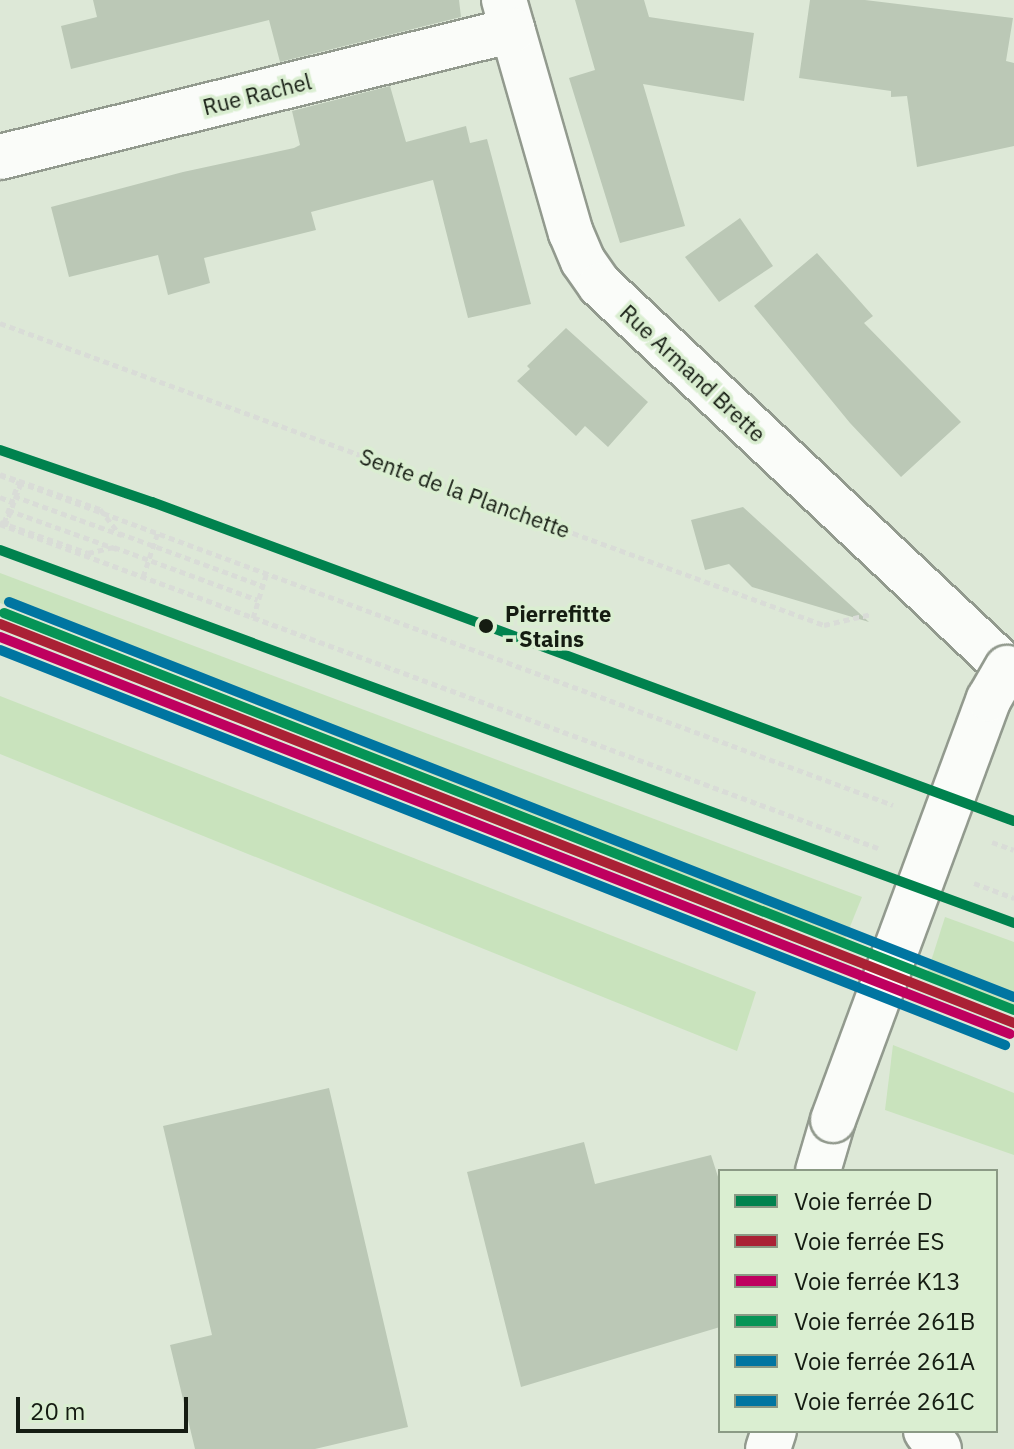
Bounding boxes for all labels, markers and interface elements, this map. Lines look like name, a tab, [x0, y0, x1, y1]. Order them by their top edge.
street label: Rue Rachel	[200, 68, 314, 120]
street label: Rue Armand Brette	[615, 299, 771, 447]
street label: Sente de la Planchette	[356, 443, 574, 543]
place label: Pierrefitte - Stains	[505, 600, 611, 652]
marker: Pierrefitte - Stains	[474, 614, 498, 638]
legend	[718, 1169, 998, 1433]
text: Voie ferrée D	[794, 1185, 933, 1217]
text: Voie ferrée ES	[794, 1225, 944, 1257]
text: Voie ferrée K13	[794, 1265, 961, 1297]
text: Voie ferrée 261B	[794, 1305, 975, 1337]
text: Voie ferrée 261A	[794, 1345, 975, 1377]
scale bar	[20, 1381, 192, 1431]
text: Voie ferrée 261C	[794, 1385, 975, 1417]
text: 20 m	[30, 1395, 85, 1427]

